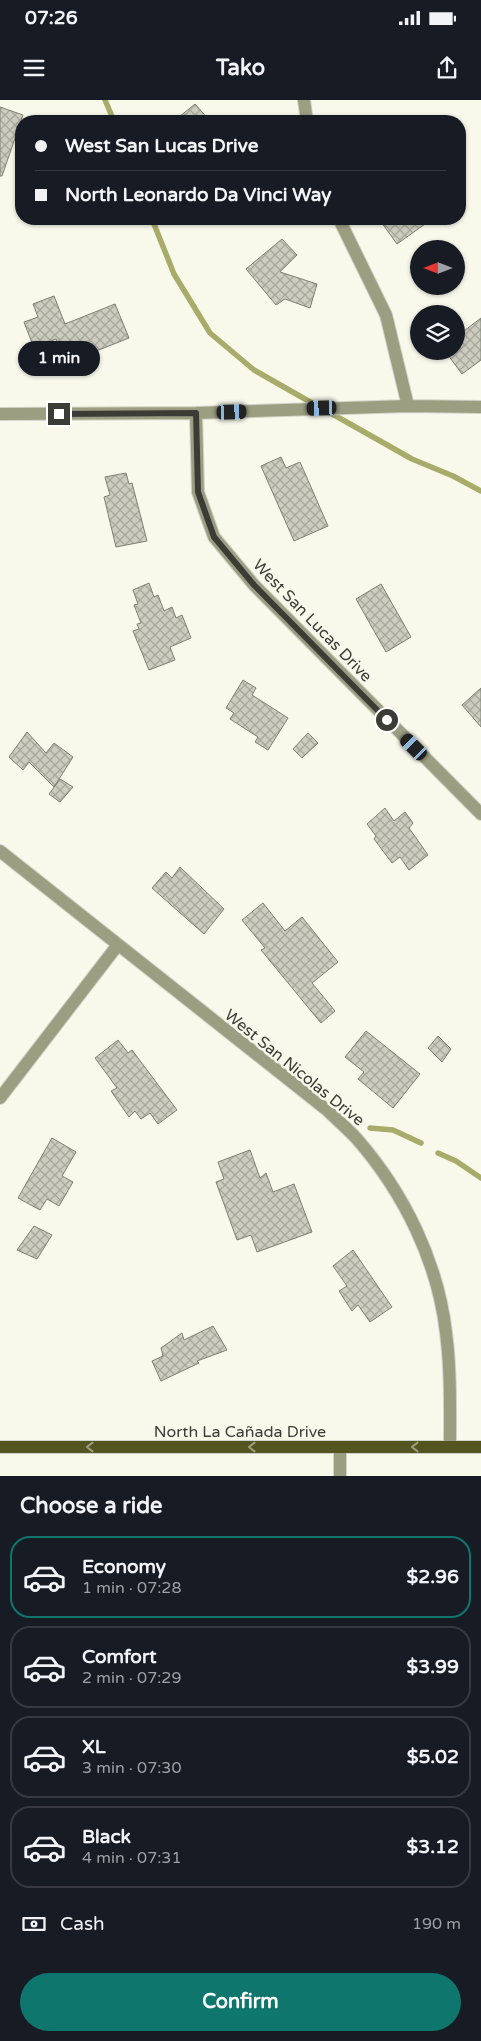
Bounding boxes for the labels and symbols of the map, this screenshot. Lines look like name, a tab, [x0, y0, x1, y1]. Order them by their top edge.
north arrow	[410, 240, 465, 295]
callout: 1 min	[18, 342, 100, 376]
car	[306, 400, 337, 416]
route end	[48, 403, 70, 425]
car	[216, 404, 247, 420]
street label: West San Lucas Drive	[249, 555, 376, 686]
route start	[376, 709, 398, 731]
car	[398, 731, 429, 763]
street label: West San Nicolas Drive	[220, 1005, 368, 1130]
street label: North La Cañada Drive	[154, 1422, 326, 1442]
one-way arrow	[86, 1442, 94, 1452]
one-way arrow	[248, 1442, 256, 1452]
one-way arrow	[411, 1442, 418, 1452]

